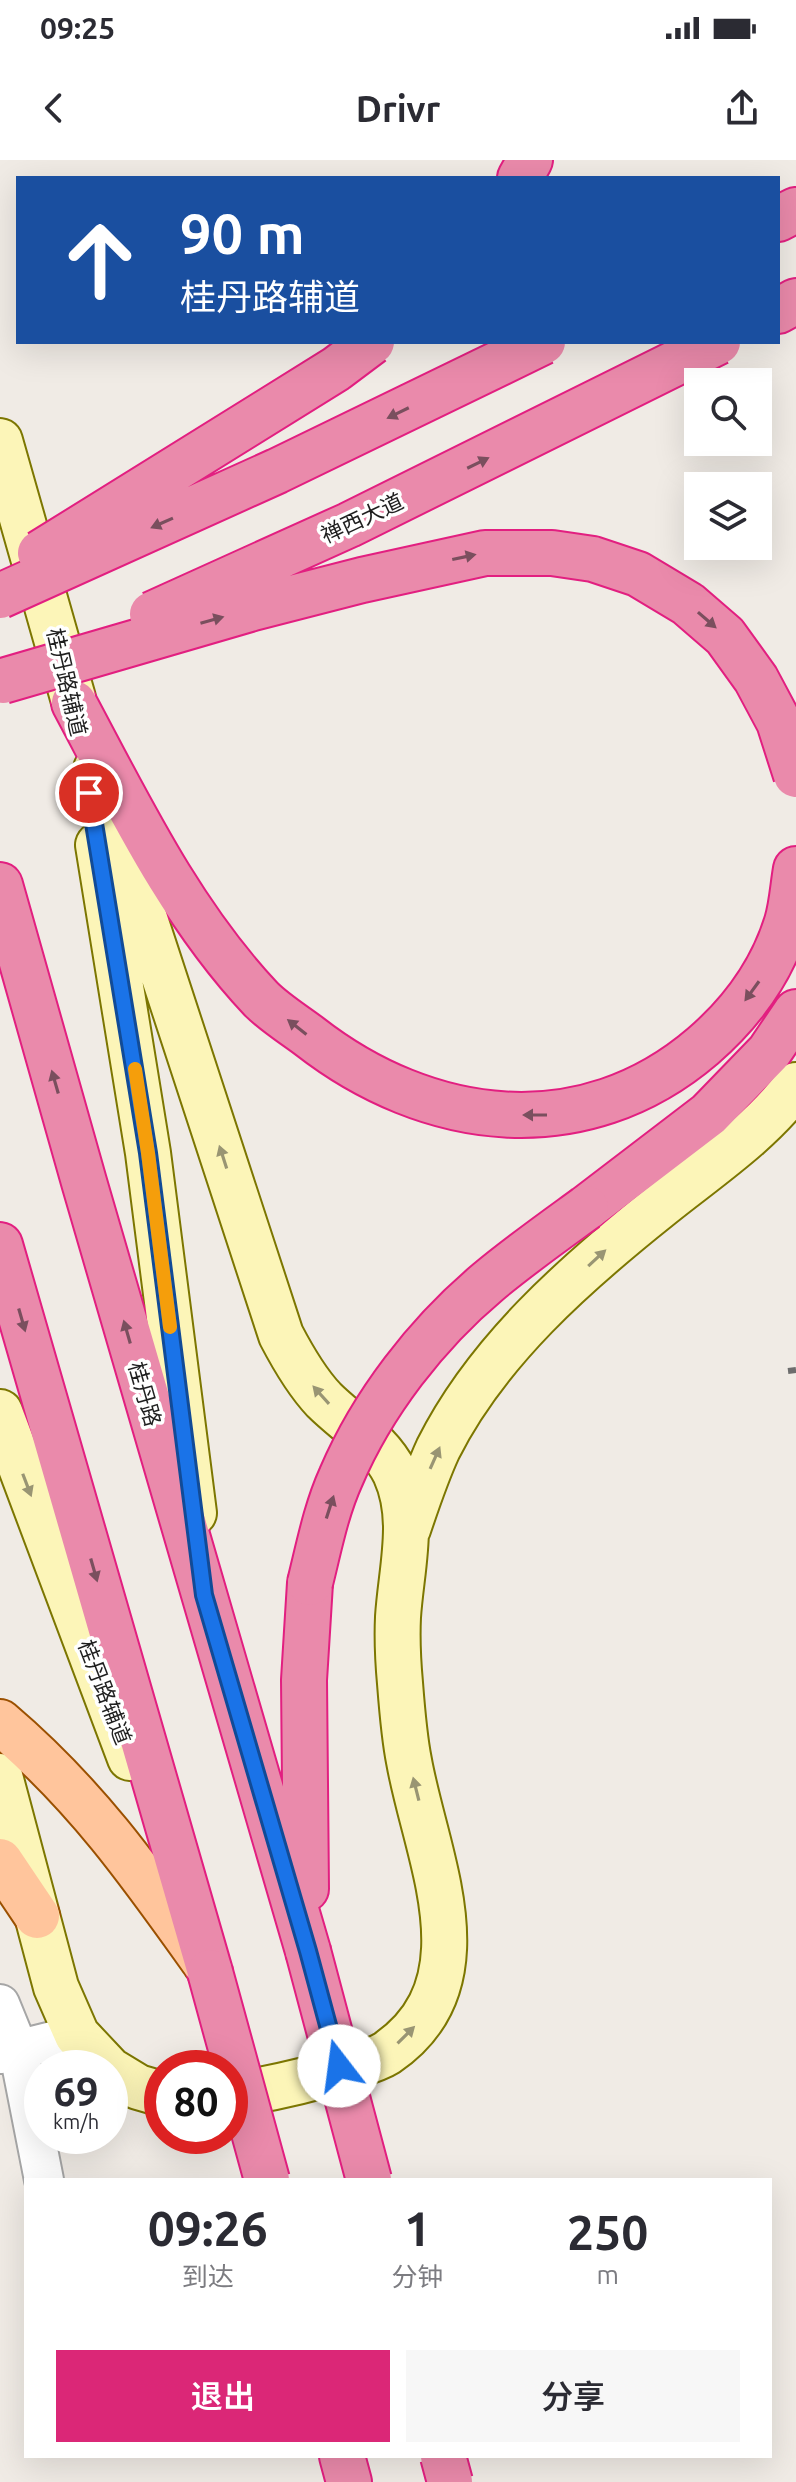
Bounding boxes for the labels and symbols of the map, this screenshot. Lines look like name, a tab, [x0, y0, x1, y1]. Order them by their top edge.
one-way arrow	[386, 406, 409, 420]
one-way arrow	[467, 456, 490, 470]
street label: 禅西大道	[317, 488, 407, 547]
one-way arrow	[150, 516, 174, 530]
one-way arrow	[452, 550, 477, 563]
one-way arrow	[696, 611, 716, 628]
one-way arrow	[200, 613, 224, 626]
street label: 桂丹路辅道	[43, 625, 92, 738]
pin	[55, 759, 123, 827]
one-way arrow	[745, 981, 761, 1001]
one-way arrow	[287, 1019, 307, 1035]
one-way arrow	[49, 1069, 61, 1094]
one-way arrow	[522, 1109, 547, 1121]
one-way arrow	[216, 1144, 228, 1168]
one-way arrow	[587, 1249, 606, 1267]
one-way arrow	[16, 1308, 29, 1332]
one-way arrow	[120, 1319, 133, 1343]
street label: 桂丹路	[124, 1359, 167, 1429]
one-way arrow	[312, 1385, 330, 1405]
one-way arrow	[428, 1447, 441, 1470]
one-way arrow	[22, 1473, 34, 1497]
one-way arrow	[325, 1495, 337, 1519]
one-way arrow	[88, 1558, 101, 1582]
street label: 桂丹路辅道	[74, 1636, 137, 1748]
one-way arrow	[409, 1776, 421, 1801]
position arrow	[297, 2024, 381, 2108]
one-way arrow	[397, 2026, 415, 2045]
speed limit sign: 80	[144, 2050, 248, 2154]

